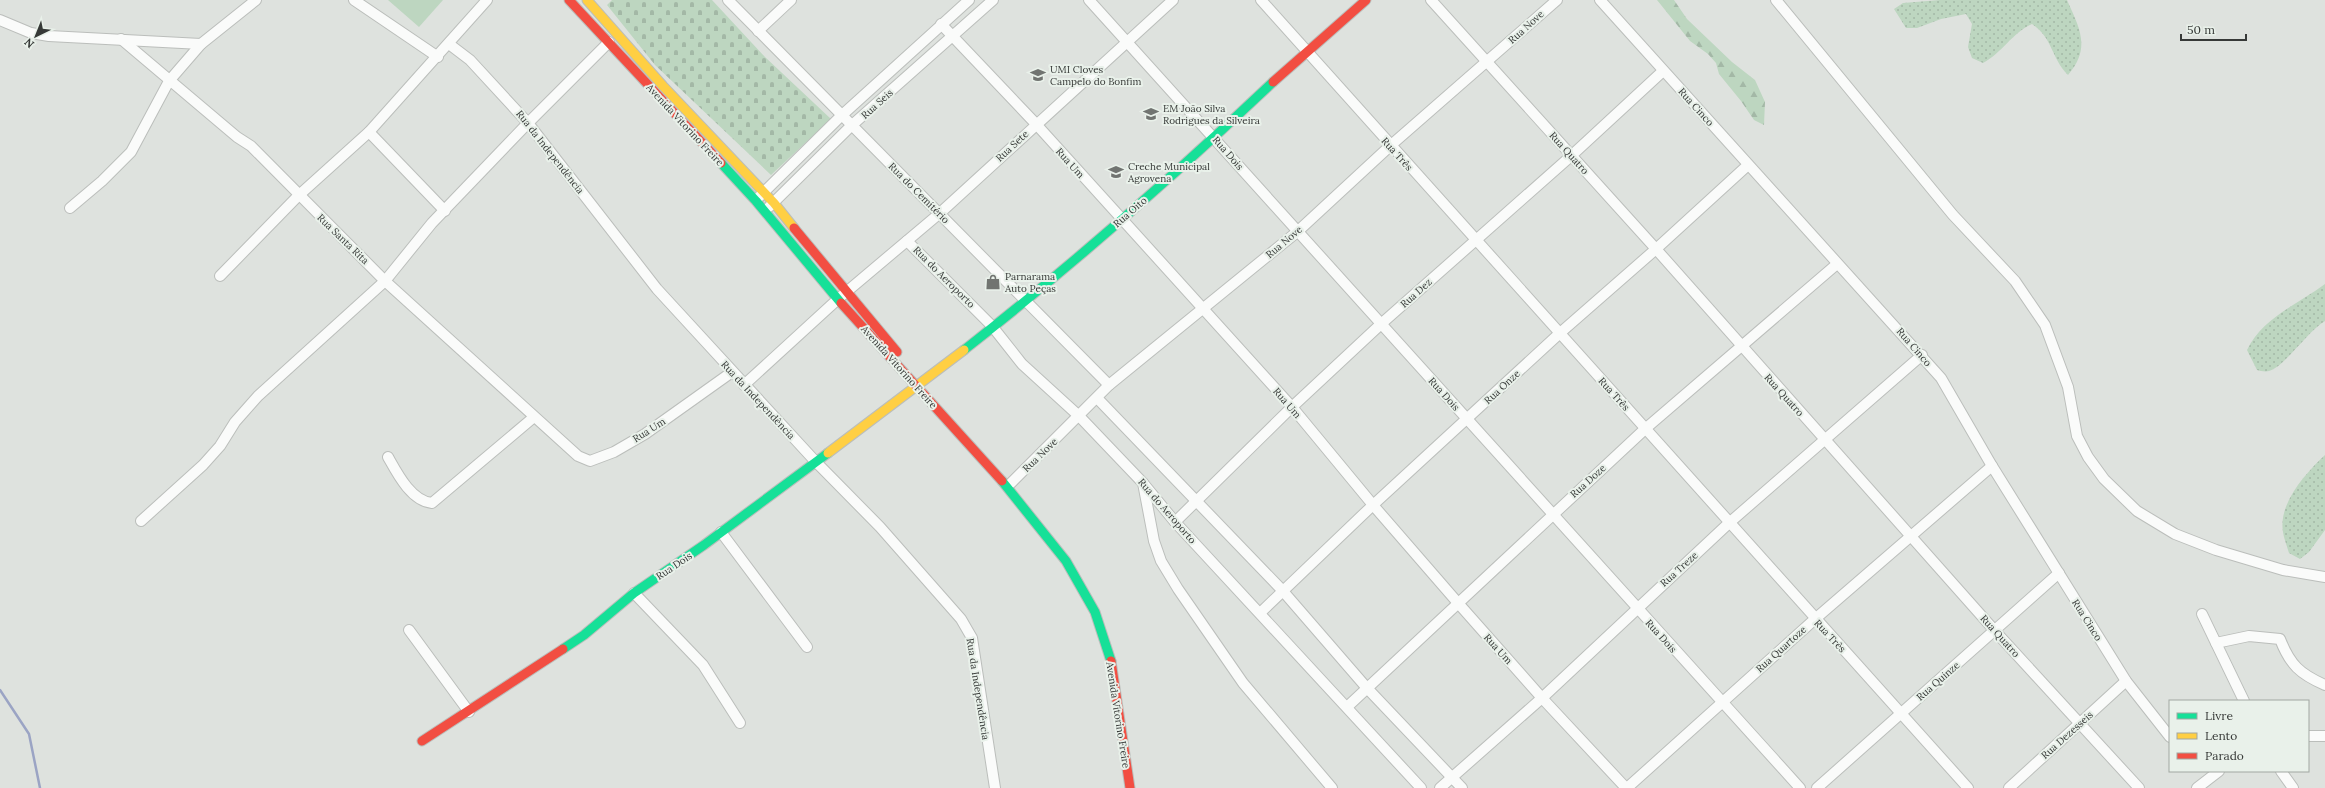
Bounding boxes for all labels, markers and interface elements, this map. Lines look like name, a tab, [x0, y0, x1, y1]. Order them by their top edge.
street label: Rua Nove	[1505, 7, 1547, 46]
north arrow	[16, 16, 56, 56]
scale bar	[2181, 16, 2246, 42]
text: 50 m	[2187, 22, 2215, 37]
text: N	[21, 35, 37, 51]
place label: UMI Cloves Campelo do Bonfim	[1050, 63, 1142, 88]
school or university icon: UMI Cloves Campelo do Bonfim	[1029, 66, 1047, 84]
street label: Avenida Vitorino Freire	[643, 81, 727, 169]
street label: Rua Cinco	[1675, 85, 1717, 129]
street label: Rua Seis	[858, 86, 896, 122]
place label: EM João Silva Rodrigues da Silveira	[1163, 102, 1260, 127]
school or university icon: EM João Silva Rodrigues da Silveira	[1142, 105, 1160, 123]
street label: Rua da Independência	[513, 108, 587, 196]
street label: Rua Sete	[993, 127, 1032, 165]
street label: Rua Quatro	[1546, 129, 1592, 177]
street label: Rua Dois	[1210, 133, 1247, 173]
street label: Rua Três	[1379, 135, 1416, 174]
street label: Rua Um	[1053, 145, 1087, 181]
street label: Rua do Cemitério	[886, 160, 952, 226]
place label: Creche Municipal Agrovena	[1127, 160, 1210, 185]
school or university icon: Creche Municipal Agrovena	[1107, 163, 1125, 181]
street label: Rua Oito	[1110, 194, 1150, 230]
street label: Rua Santa Rita	[314, 211, 372, 267]
street label: Rua Nove	[1263, 223, 1305, 261]
street label: Rua do Aeroporto	[910, 243, 978, 311]
place label: Parnarama Auto Peças	[1004, 270, 1056, 295]
shop icon: Parnarama Auto Peças	[984, 273, 1002, 291]
street label: Rua Dez	[1398, 275, 1434, 311]
street label: Avenida Vitorino Freire	[858, 322, 940, 412]
street label: Rua Cinco	[1894, 325, 1934, 369]
street label: Rua da Independência	[718, 358, 798, 442]
street label: Rua Onze	[1481, 367, 1523, 407]
street label: Rua Quatro	[1761, 371, 1807, 419]
street label: Rua Dois	[1426, 374, 1463, 414]
street label: Rua Três	[1596, 375, 1633, 414]
street label: Rua Um	[1270, 385, 1304, 421]
street label: Rua Um	[630, 415, 668, 445]
street label: Rua Nove	[1020, 435, 1061, 475]
street label: Rua Doze	[1567, 461, 1609, 500]
street label: Rua do Aeroporto	[1135, 476, 1199, 546]
street label: Rua Treze	[1657, 548, 1701, 589]
street label: Rua Dois	[653, 549, 695, 583]
street label: Rua Cinco	[2069, 597, 2105, 644]
street label: Rua Quatro	[1977, 612, 2023, 660]
street label: Rua Dois	[1643, 616, 1680, 656]
street label: Rua Três	[1811, 617, 1849, 656]
street label: Rua Quartoze	[1753, 622, 1809, 675]
street label: Rua Um	[1481, 631, 1515, 667]
street label: Rua da Independência	[964, 637, 992, 741]
street label: Rua Quinze	[1914, 658, 1963, 703]
street label: Avenida Vitorino Freire	[1103, 660, 1133, 770]
legend	[2169, 700, 2309, 772]
street label: Rua Dezesseis	[2038, 708, 2096, 762]
text: Livre	[2205, 708, 2233, 723]
text: Lento	[2205, 728, 2237, 743]
text: Parado	[2205, 748, 2244, 763]

